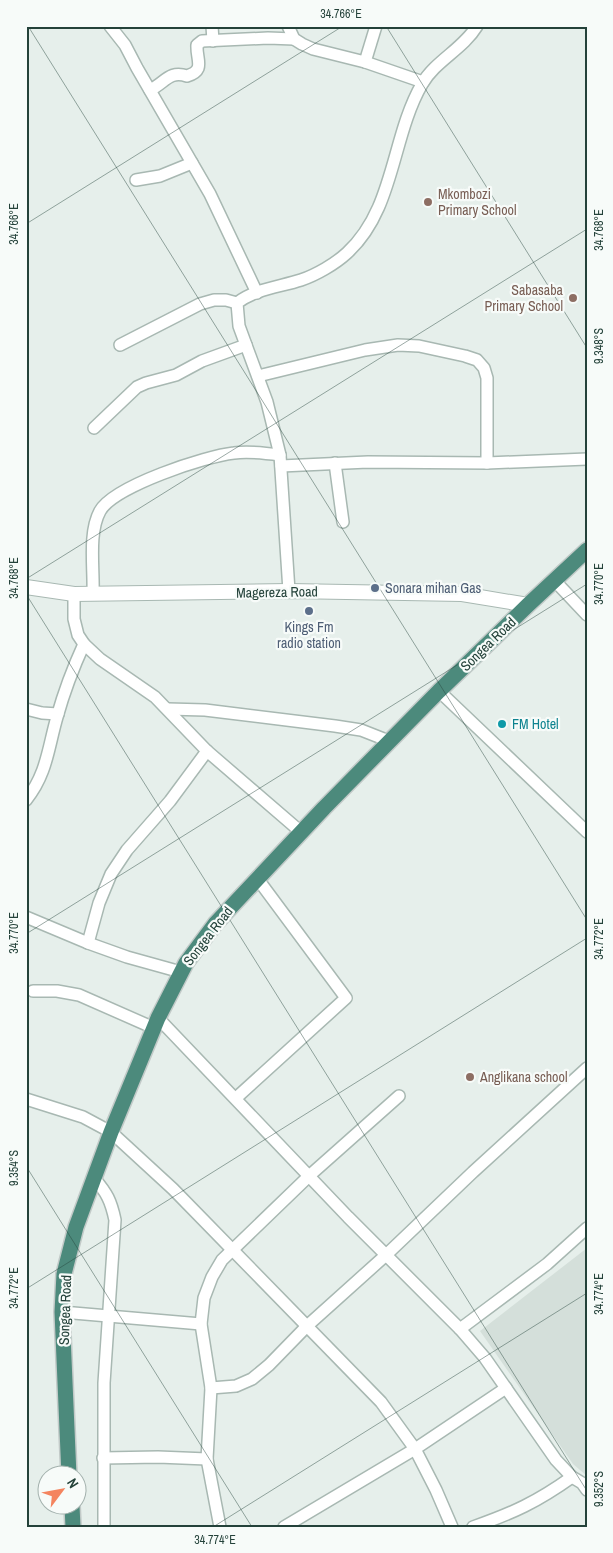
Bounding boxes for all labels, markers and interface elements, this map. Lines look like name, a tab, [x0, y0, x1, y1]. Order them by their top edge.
text: 34.766°E	[320, 6, 362, 22]
place label: Mkombozi Primary School	[438, 185, 516, 219]
marker: Mkombozi Primary School	[422, 196, 434, 208]
text: 34.766°E	[6, 203, 22, 245]
text: 34.768°E	[591, 209, 607, 251]
place label: Sabasaba Primary School	[485, 281, 564, 315]
marker: Sabasaba Primary School	[567, 292, 579, 304]
text: 9.348°S	[591, 328, 607, 364]
text: 34.768°E	[6, 557, 22, 599]
text: 34.770°E	[591, 563, 607, 605]
place label: Sonara mihan Gas	[385, 579, 482, 597]
street label: Magereza Road	[236, 582, 318, 602]
marker: Sonara mihan Gas	[369, 582, 381, 594]
marker: Kings Fm radio station	[303, 605, 315, 617]
street label: Songea Road	[456, 613, 520, 675]
place label: Kings Fm radio station	[277, 618, 341, 652]
place label: FM Hotel	[512, 715, 559, 733]
marker: FM Hotel	[496, 718, 508, 730]
street label: Songea Road	[179, 903, 237, 969]
text: 34.770°E	[6, 912, 22, 954]
text: 34.772°E	[591, 918, 607, 960]
place label: Anglikana school	[479, 1068, 567, 1086]
marker: Anglikana school	[464, 1071, 476, 1083]
text: 9.354°S	[6, 1150, 22, 1186]
text: 34.772°E	[6, 1267, 22, 1309]
text: 34.774°E	[591, 1273, 607, 1315]
street label: Songea Road	[55, 1275, 75, 1345]
north arrow	[38, 1466, 88, 1516]
text: 9.352°S	[591, 1471, 607, 1507]
text: N	[63, 1475, 83, 1491]
text: 34.774°E	[194, 1532, 236, 1548]

